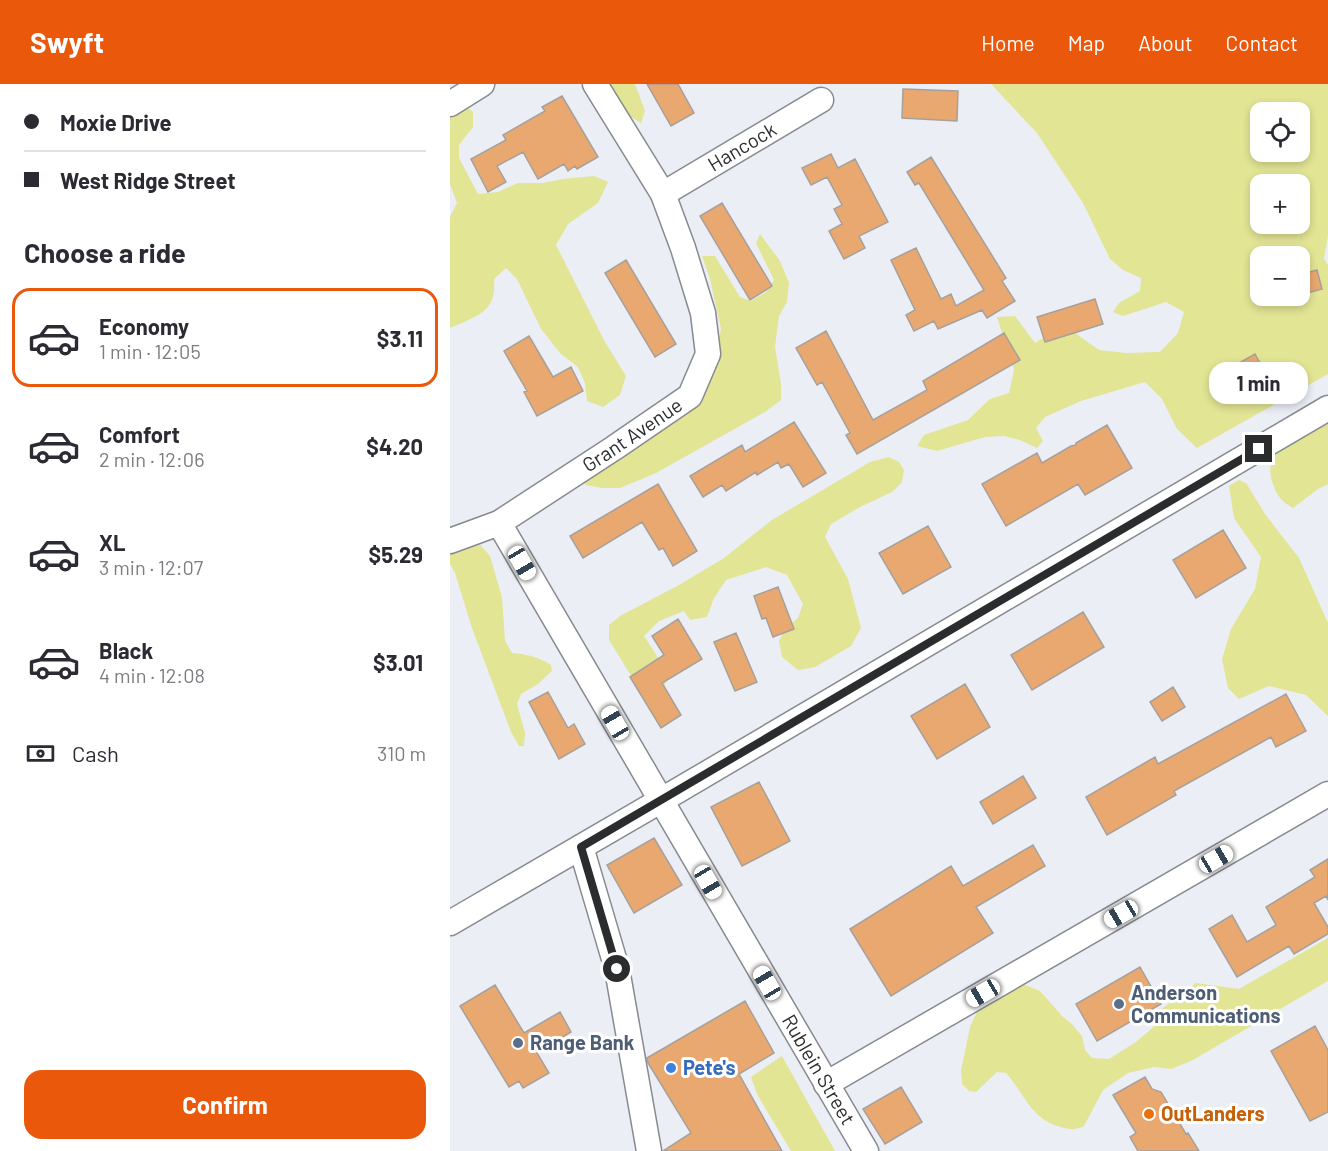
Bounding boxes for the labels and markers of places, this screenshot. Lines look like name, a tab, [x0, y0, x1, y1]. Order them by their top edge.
place label: Anderson Communications	[1131, 980, 1281, 1027]
marker: Anderson Communications	[1112, 997, 1126, 1011]
place label: Range Bank	[530, 1030, 635, 1054]
marker: Range Bank	[511, 1036, 525, 1050]
place label: Pete's	[683, 1055, 736, 1079]
marker: Pete's	[664, 1061, 678, 1075]
place label: OutLanders	[1161, 1101, 1265, 1125]
marker: OutLanders	[1142, 1107, 1156, 1121]

